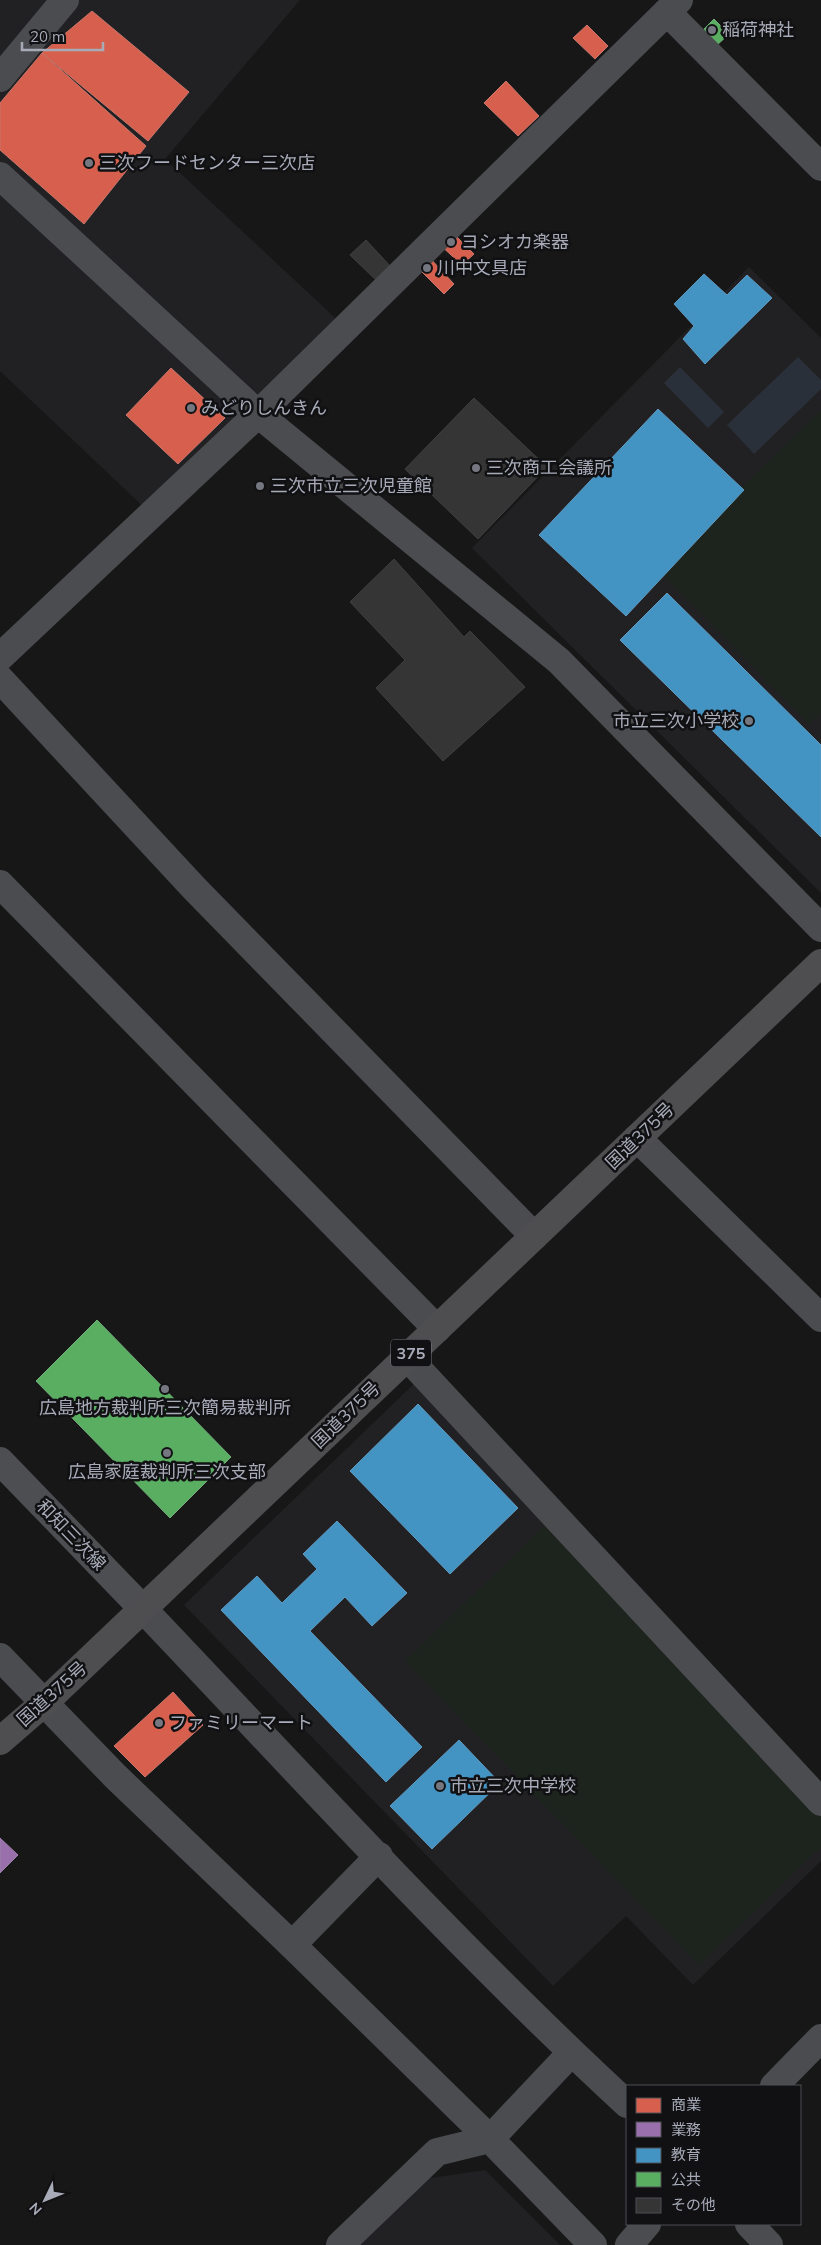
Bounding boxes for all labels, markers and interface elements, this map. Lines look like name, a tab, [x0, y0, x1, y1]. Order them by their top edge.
place label: 稲荷神社	[722, 18, 794, 41]
scale bar	[22, 20, 104, 52]
marker: 稲荷神社	[706, 24, 718, 36]
text: 20 m	[30, 27, 65, 46]
place label: 三次フードセンター三次店	[99, 151, 315, 174]
marker: 三次フードセンター三次店	[83, 157, 95, 169]
place label: ヨシオカ楽器	[461, 230, 569, 253]
marker: ヨシオカ楽器	[445, 236, 457, 248]
place label: 川中文具店	[437, 256, 527, 279]
marker: 川中文具店	[421, 262, 433, 274]
place label: みどりしんきん	[201, 396, 327, 419]
marker: みどりしんきん	[185, 402, 197, 414]
place label: 三次商工会議所	[486, 456, 612, 479]
marker: 三次商工会議所	[470, 462, 482, 474]
place label: 三次市立三次児童館	[270, 474, 432, 497]
marker: 三次市立三次児童館	[254, 480, 266, 492]
place label: 市立三次小学校	[613, 709, 739, 732]
marker: 市立三次小学校	[743, 715, 755, 727]
street label: 国道375号	[601, 1097, 679, 1174]
road number: 375	[391, 1340, 431, 1366]
street label: 国道375号	[307, 1376, 385, 1453]
marker: 広島地方裁判所三次簡易裁判所	[159, 1383, 171, 1395]
place label: 広島地方裁判所三次簡易裁判所	[39, 1396, 291, 1419]
marker: 広島家庭裁判所三次支部	[161, 1447, 173, 1459]
place label: 広島家庭裁判所三次支部	[68, 1460, 266, 1483]
street label: 和知三次線	[32, 1494, 111, 1575]
street label: 国道375号	[12, 1656, 91, 1731]
place label: ファミリーマート	[169, 1711, 313, 1734]
marker: ファミリーマート	[153, 1717, 165, 1729]
place label: 市立三次中学校	[450, 1774, 576, 1797]
marker: 市立三次中学校	[434, 1780, 446, 1792]
legend	[626, 2085, 801, 2225]
text: 商業	[671, 2095, 701, 2114]
text: 業務	[671, 2120, 701, 2139]
text: 教育	[671, 2145, 701, 2164]
text: 公共	[671, 2170, 701, 2189]
north arrow	[20, 2175, 70, 2225]
text: その他	[671, 2195, 716, 2214]
text: N	[25, 2199, 46, 2219]

